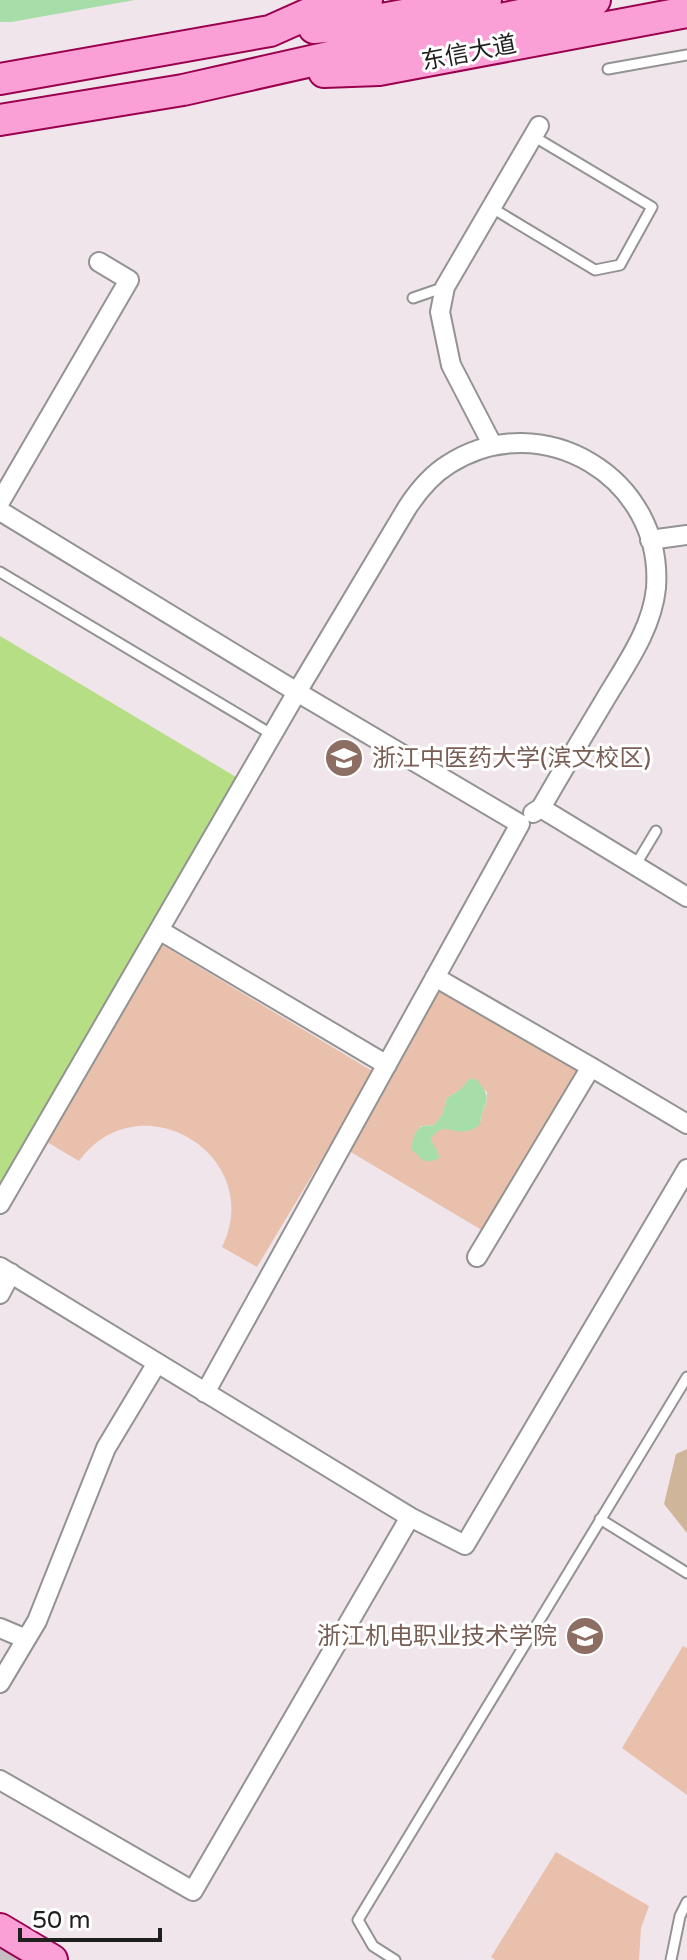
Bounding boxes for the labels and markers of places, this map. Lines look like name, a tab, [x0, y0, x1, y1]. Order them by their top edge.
school or university icon: 浙江中医药大学(滨文校区)	[323, 737, 365, 779]
place label: 浙江中医药大学(滨文校区)	[372, 744, 651, 773]
school or university icon: 浙江机电职业技术学院	[564, 1615, 606, 1657]
place label: 浙江机电职业技术学院	[317, 1622, 557, 1651]

